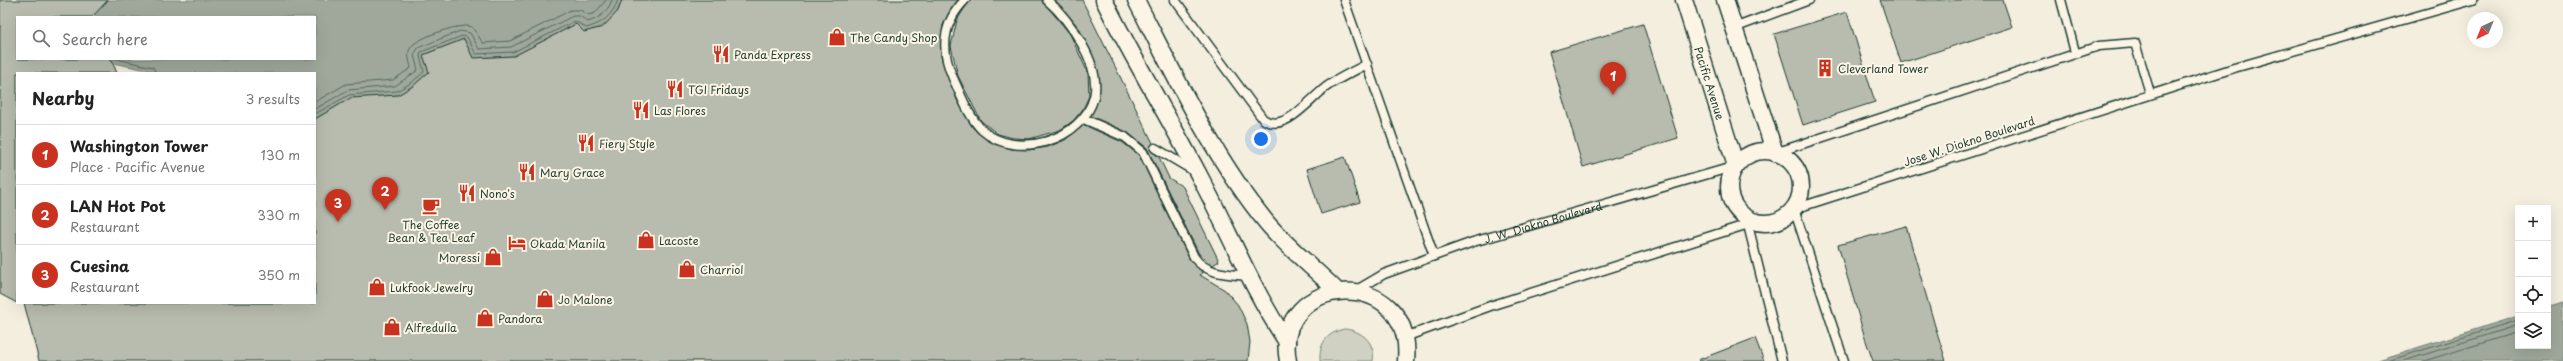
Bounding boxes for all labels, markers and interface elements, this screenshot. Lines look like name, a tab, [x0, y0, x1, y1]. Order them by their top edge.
north arrow	[2467, 12, 2503, 48]
search box	[16, 16, 316, 60]
icon: search	[30, 27, 52, 49]
text: Search here	[62, 27, 148, 50]
shop icon: The Candy Shop	[827, 27, 847, 47]
place label: The Candy Shop	[850, 29, 938, 46]
restaurant icon: Panda Express	[711, 44, 731, 64]
street label: Pacific Avenue	[1691, 44, 1729, 122]
place label: Panda Express	[734, 46, 811, 63]
building icon: Cleverland Tower	[1815, 58, 1835, 78]
place label: Cleverland Tower	[1838, 60, 1929, 77]
pin: 1	[1600, 62, 1626, 95]
restaurant icon: TGI Fridays	[665, 79, 685, 99]
place label: TGI Fridays	[688, 81, 749, 98]
text: Nearby	[32, 85, 94, 111]
text: 3 results	[246, 89, 300, 108]
restaurant icon: Las Flores	[631, 100, 651, 120]
place label: Las Flores	[654, 102, 706, 119]
street label: Jose W. Diokno Boulevard	[1901, 112, 2037, 170]
your location	[1251, 129, 1271, 149]
restaurant icon: Fiery Style	[576, 133, 596, 153]
text: Washington Tower	[70, 134, 208, 157]
place label: Fiery Style	[599, 135, 655, 152]
text: 1	[42, 145, 48, 164]
text: 130 m	[261, 145, 300, 164]
text: Place · Pacific Avenue	[70, 157, 205, 176]
restaurant icon: Mary Grace	[517, 162, 537, 182]
place label: Mary Grace	[540, 164, 605, 181]
pin: 2	[372, 177, 398, 210]
restaurant icon: Nono's	[457, 183, 477, 203]
place label: Nono's	[480, 185, 515, 202]
pin: 3	[325, 189, 351, 222]
text: LAN Hot Pot	[70, 194, 166, 217]
cafe icon: The Coffee Bean & Tea Leaf	[421, 196, 441, 216]
street label: J. W. Diokno Boulevard	[1482, 197, 1604, 247]
text: 2	[40, 205, 50, 224]
text: 330 m	[257, 205, 300, 224]
map controls	[2515, 205, 2551, 349]
button: +	[2515, 205, 2551, 241]
place label: The Coffee Bean & Tea Leaf	[387, 216, 476, 246]
text: Restaurant	[70, 217, 140, 236]
shop icon: Lacoste	[636, 230, 656, 250]
place label: Lacoste	[659, 232, 699, 249]
hotel icon: Okada Manila	[507, 233, 527, 253]
place label: Okada Manila	[530, 235, 605, 252]
button: −	[2515, 241, 2551, 277]
shop icon: Moressi	[483, 247, 503, 267]
place label: Moressi	[439, 249, 480, 266]
text: Cuesina	[70, 254, 130, 277]
shop icon: Charriol	[677, 259, 697, 279]
place label: Charriol	[700, 261, 744, 278]
text: 3	[41, 265, 49, 284]
text: 350 m	[258, 265, 300, 284]
text: Restaurant	[70, 277, 140, 296]
shop icon: Lukfook Jewelry	[367, 277, 387, 297]
button: locate	[2515, 277, 2551, 313]
place label: Lukfook Jewelry	[390, 279, 473, 296]
shop icon: Jo Malone	[535, 289, 555, 309]
place label: Jo Malone	[558, 291, 613, 308]
shop icon: Pandora	[475, 308, 495, 328]
place label: Pandora	[498, 310, 543, 327]
button: layers	[2515, 313, 2551, 349]
shop icon: Alfredulla	[382, 317, 402, 337]
place label: Alfredulla	[405, 319, 457, 336]

